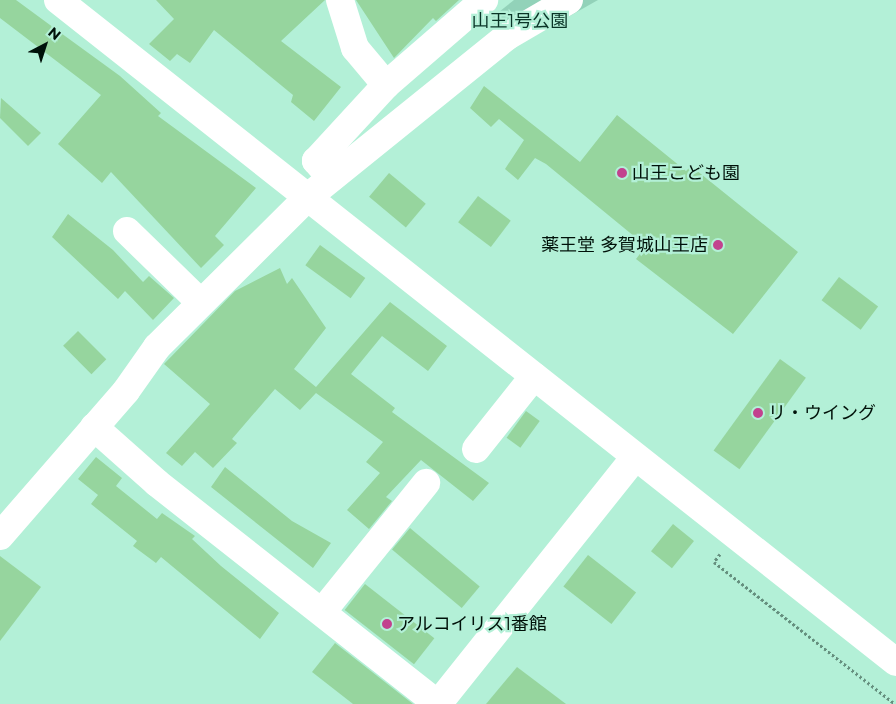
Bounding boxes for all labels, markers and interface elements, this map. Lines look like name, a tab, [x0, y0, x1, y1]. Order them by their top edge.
park label: 山王1号公園	[472, 10, 568, 32]
north arrow	[20, 20, 70, 70]
text: N	[45, 23, 65, 44]
place label: 山王こども園	[632, 162, 740, 184]
marker: 山王こども園	[616, 167, 628, 179]
place label: 薬王堂 多賀城山王店	[541, 234, 708, 256]
marker: 薬王堂 多賀城山王店	[712, 239, 724, 251]
place label: リ・ウイング	[768, 402, 876, 424]
marker: リ・ウイング	[752, 407, 764, 419]
place label: アルコイリス1番館	[397, 613, 547, 635]
marker: アルコイリス1番館	[381, 618, 393, 630]

